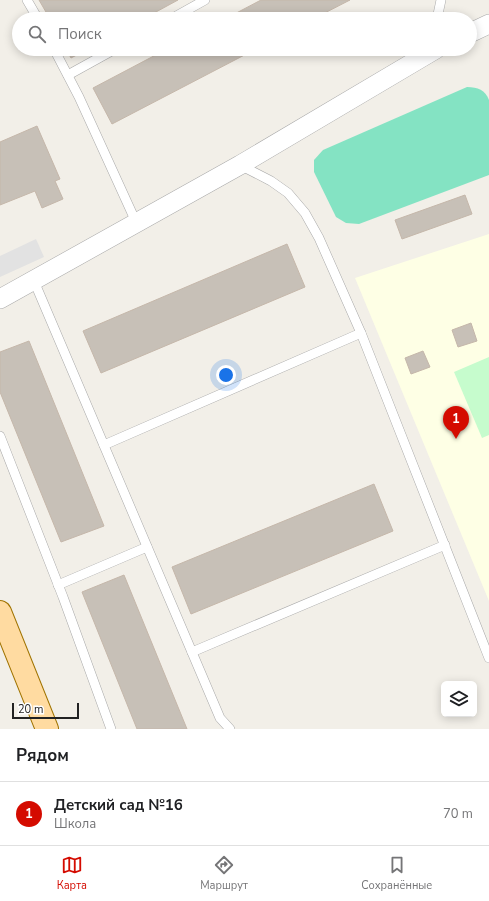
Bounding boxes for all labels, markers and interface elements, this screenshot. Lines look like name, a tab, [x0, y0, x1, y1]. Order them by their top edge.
search box	[12, 12, 477, 56]
icon: search	[26, 23, 48, 45]
text: Поиск	[58, 24, 102, 44]
your location	[216, 365, 236, 385]
pin: 1	[443, 406, 469, 439]
map controls	[441, 681, 477, 717]
button: layers	[441, 681, 477, 717]
scale bar	[12, 701, 79, 720]
text: 20 m	[18, 702, 43, 717]
text: Рядом	[16, 744, 69, 767]
text: Детский сад №16	[54, 795, 183, 815]
text: 1	[25, 805, 33, 823]
text: 70 m	[443, 805, 473, 823]
text: Школа	[54, 815, 96, 833]
tab: Карта	[57, 854, 87, 893]
tab: Маршрут	[200, 854, 248, 893]
tab: Сохранённые	[361, 854, 432, 893]

